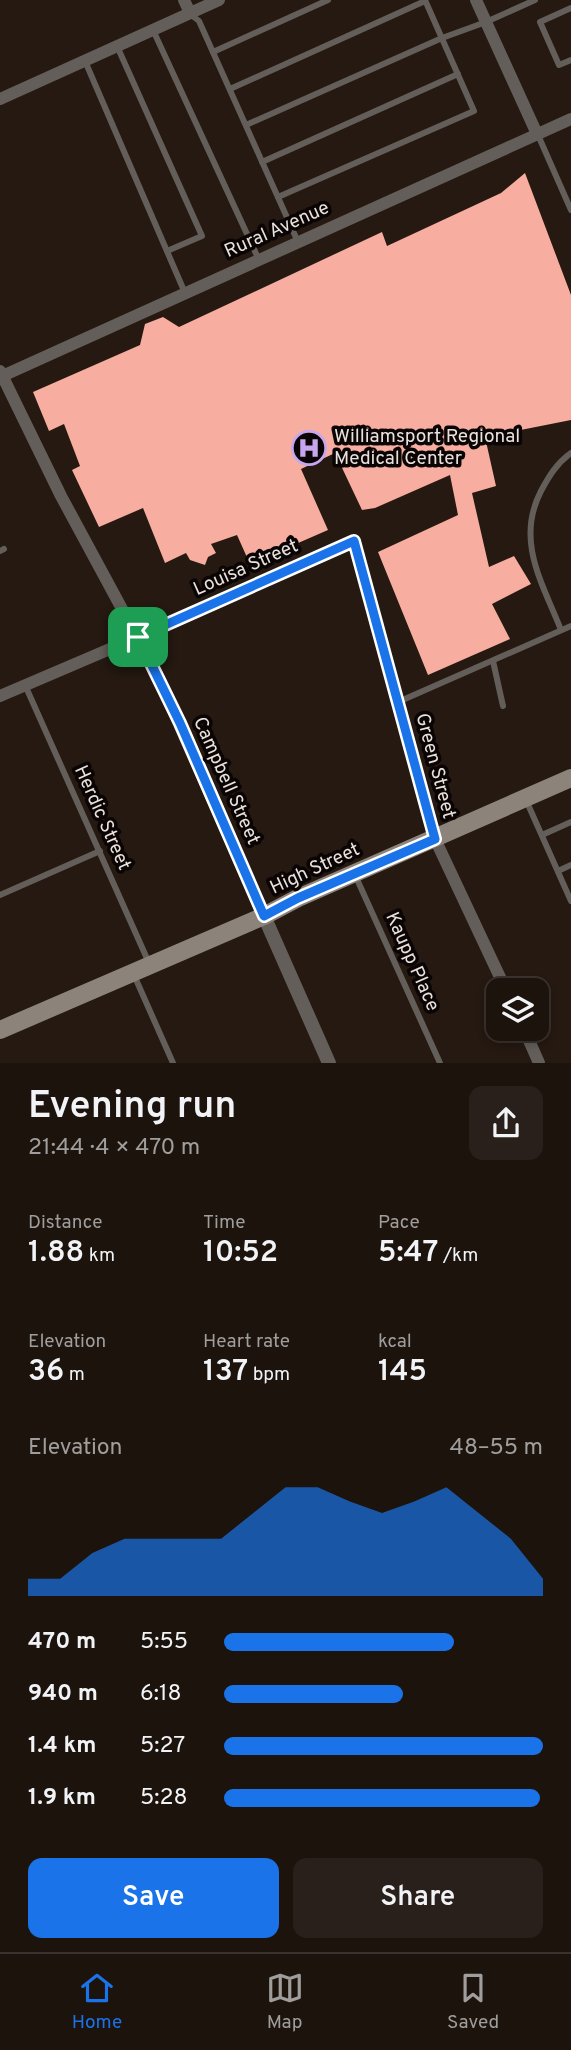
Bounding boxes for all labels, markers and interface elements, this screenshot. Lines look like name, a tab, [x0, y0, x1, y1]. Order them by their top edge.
street label: Rural Avenue	[221, 196, 333, 264]
place label: Williamsport Regional Medical Center	[334, 425, 520, 471]
hospital icon: Williamsport Regional Medical Center	[290, 429, 328, 467]
street label: Louisa Street	[190, 534, 302, 602]
pin	[108, 607, 168, 667]
icon: arrive	[119, 618, 157, 656]
street label: Green Street	[409, 711, 461, 821]
street label: Campbell Street	[187, 713, 265, 849]
street label: Herdic Street	[68, 762, 136, 874]
street label: High Street	[266, 838, 364, 900]
street label: Kaupp Place	[379, 909, 445, 1015]
map controls	[486, 978, 549, 1041]
button: layers	[486, 978, 549, 1041]
text: Evening run	[28, 1083, 236, 1132]
button: share	[469, 1086, 543, 1160]
text: 21:44 · 4 × 470 m	[28, 1134, 200, 1163]
text: Distance	[28, 1211, 103, 1235]
text: Time	[203, 1211, 246, 1235]
text: Pace	[378, 1211, 420, 1235]
text: 1.88	[28, 1235, 84, 1272]
text: 10:52	[203, 1235, 278, 1272]
text: 5:47	[378, 1235, 438, 1272]
text: km	[84, 1244, 115, 1268]
text: /km	[438, 1244, 478, 1268]
text: Elevation	[28, 1330, 106, 1354]
text: Heart rate	[203, 1330, 290, 1354]
text: kcal	[378, 1330, 412, 1354]
text: 36	[28, 1354, 64, 1391]
text: 137	[203, 1354, 248, 1391]
text: 145	[378, 1354, 427, 1391]
text: m	[64, 1363, 85, 1387]
text: bpm	[248, 1363, 290, 1387]
text: Elevation	[28, 1434, 123, 1463]
text: 48–55 m	[450, 1434, 543, 1463]
text: 470 m	[28, 1628, 96, 1657]
text: 5:55	[140, 1628, 188, 1657]
text: 940 m	[28, 1680, 98, 1709]
text: 6:18	[140, 1680, 182, 1709]
text: 1.4 km	[28, 1732, 96, 1761]
text: 5:27	[140, 1732, 185, 1761]
text: 1.9 km	[28, 1784, 96, 1813]
text: 5:28	[140, 1784, 188, 1813]
button: Save	[28, 1858, 279, 1938]
button: Share	[293, 1858, 543, 1938]
tab: Home	[72, 1969, 122, 2035]
tab: Map	[266, 1969, 304, 2035]
tab: Saved	[447, 1969, 499, 2035]

